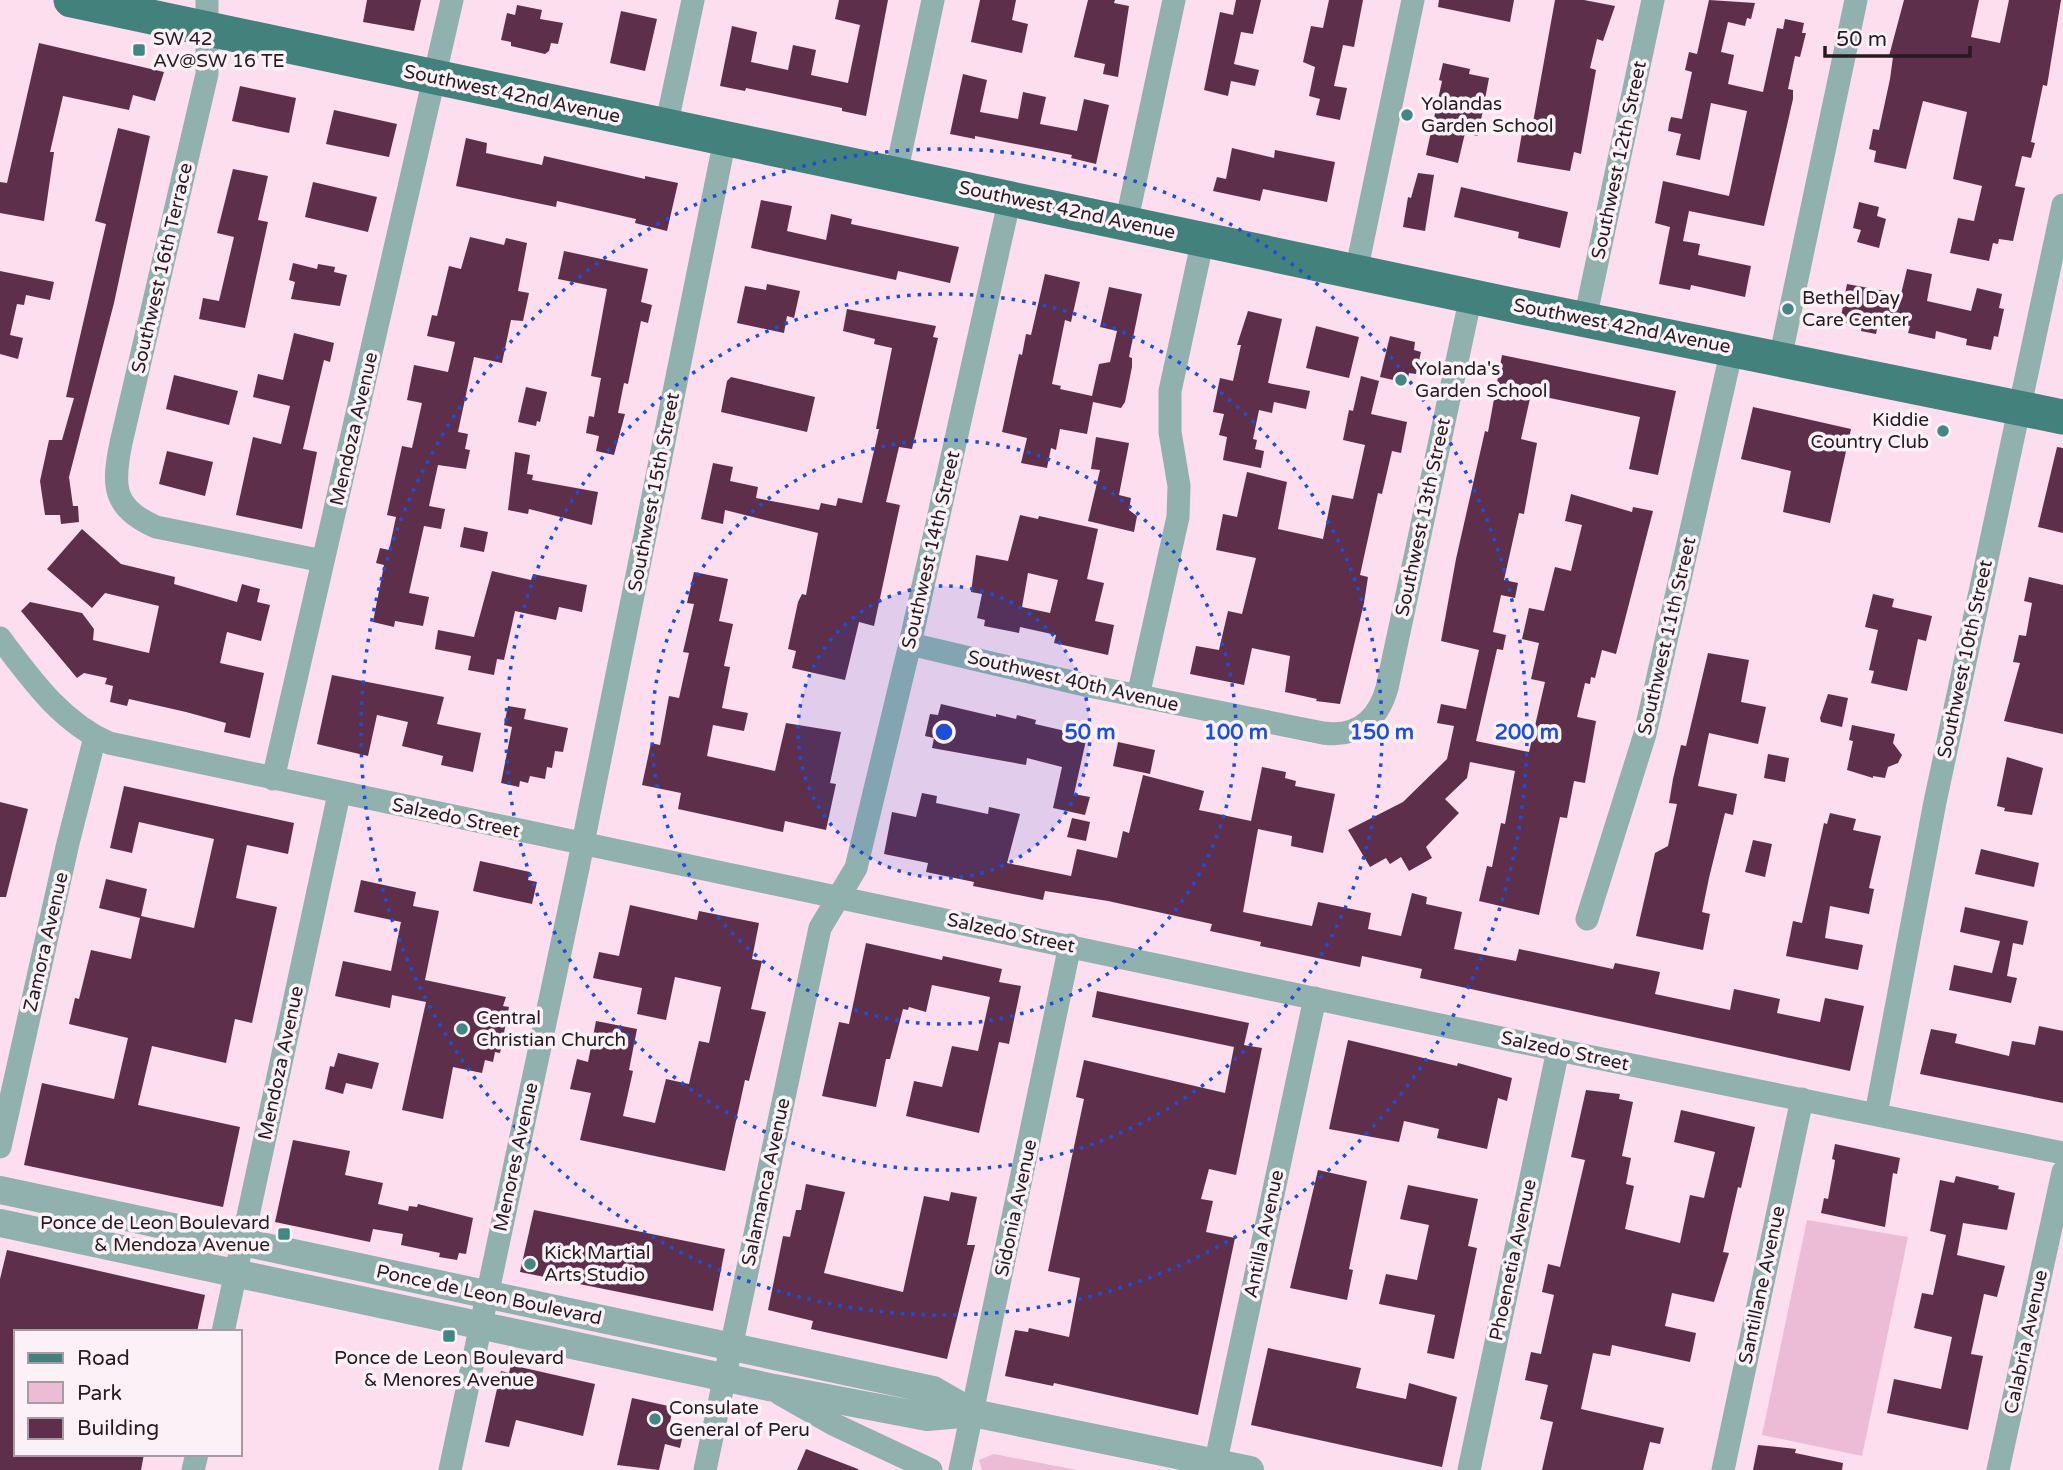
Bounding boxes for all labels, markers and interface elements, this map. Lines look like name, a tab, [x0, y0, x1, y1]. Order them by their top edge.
scale bar	[1825, 14, 1970, 58]
text: 50 m	[1836, 27, 1887, 52]
place label: SW 42 AV@SW 16 TE	[153, 28, 285, 72]
marker: SW 42 AV@SW 16 TE	[131, 42, 147, 58]
street label: Southwest 12th Street	[1587, 59, 1651, 261]
street label: Southwest 42nd Avenue	[402, 60, 622, 128]
place label: Yolandas Garden School	[1421, 93, 1554, 137]
marker: Yolandas Garden School	[1399, 107, 1415, 123]
street label: Southwest 16th Terrace	[127, 161, 197, 375]
street label: Southwest 42nd Avenue	[957, 176, 1177, 244]
place label: Bethel Day Care Center	[1802, 287, 1909, 331]
street label: Southwest 42nd Avenue	[1512, 294, 1732, 358]
marker: Bethel Day Care Center	[1780, 301, 1796, 317]
street label: Mendoza Avenue	[326, 350, 382, 508]
place label: Yolanda's Garden School	[1415, 358, 1548, 402]
marker: Yolanda's Garden School	[1393, 372, 1409, 388]
street label: Southwest 15th Street	[624, 391, 684, 593]
place label: Kiddie Country Club	[1810, 409, 1929, 453]
street label: Southwest 13th Street	[1391, 416, 1455, 618]
marker: Kiddie Country Club	[1935, 423, 1951, 439]
street label: Southwest 14th Street	[898, 449, 964, 651]
street label: Southwest 11th Street	[1634, 535, 1700, 737]
street label: Southwest 10th Street	[1933, 558, 1997, 760]
street label: Southwest 40th Avenue	[965, 646, 1181, 716]
centre of rings	[932, 720, 956, 744]
text: 50 m	[1064, 720, 1116, 745]
text: 100 m	[1204, 720, 1268, 745]
text: 150 m	[1350, 720, 1414, 745]
text: 200 m	[1495, 720, 1559, 745]
street label: Salzedo Street	[390, 794, 522, 842]
street label: Zamora Avenue	[19, 870, 73, 1014]
street label: Salzedo Street	[945, 909, 1077, 957]
street label: Mendoza Avenue	[254, 984, 308, 1142]
place label: Central Christian Church	[476, 1007, 626, 1051]
marker: Central Christian Church	[454, 1021, 470, 1037]
street label: Salzedo Street	[1499, 1027, 1631, 1075]
street label: Menores Avenue	[489, 1080, 543, 1234]
street label: Salamanca Avenue	[737, 1096, 795, 1268]
street label: Sidonia Avenue	[991, 1137, 1041, 1279]
street label: Antilla Avenue	[1240, 1168, 1288, 1300]
street label: Phoenetia Avenue	[1485, 1177, 1541, 1343]
street label: Santillane Avenue	[1734, 1204, 1790, 1366]
place label: Ponce de Leon Boulevard & Mendoza Avenue	[40, 1212, 270, 1256]
marker: Ponce de Leon Boulevard & Mendoza Avenue	[276, 1226, 292, 1242]
place label: Kick Martial Arts Studio	[544, 1242, 651, 1286]
marker: Kick Martial Arts Studio	[522, 1256, 538, 1272]
street label: Ponce de Leon Boulevard	[374, 1260, 604, 1330]
street label: Calabria Avenue	[2000, 1268, 2052, 1416]
marker: Ponce de Leon Boulevard & Menores Avenue	[441, 1328, 457, 1344]
legend	[14, 1330, 242, 1456]
text: Road	[77, 1346, 130, 1371]
place label: Ponce de Leon Boulevard & Menores Avenue	[334, 1347, 564, 1391]
text: Park	[77, 1381, 122, 1406]
place label: Consulate General of Peru	[669, 1397, 810, 1441]
marker: Consulate General of Peru	[647, 1411, 663, 1427]
text: Building	[77, 1416, 159, 1441]

